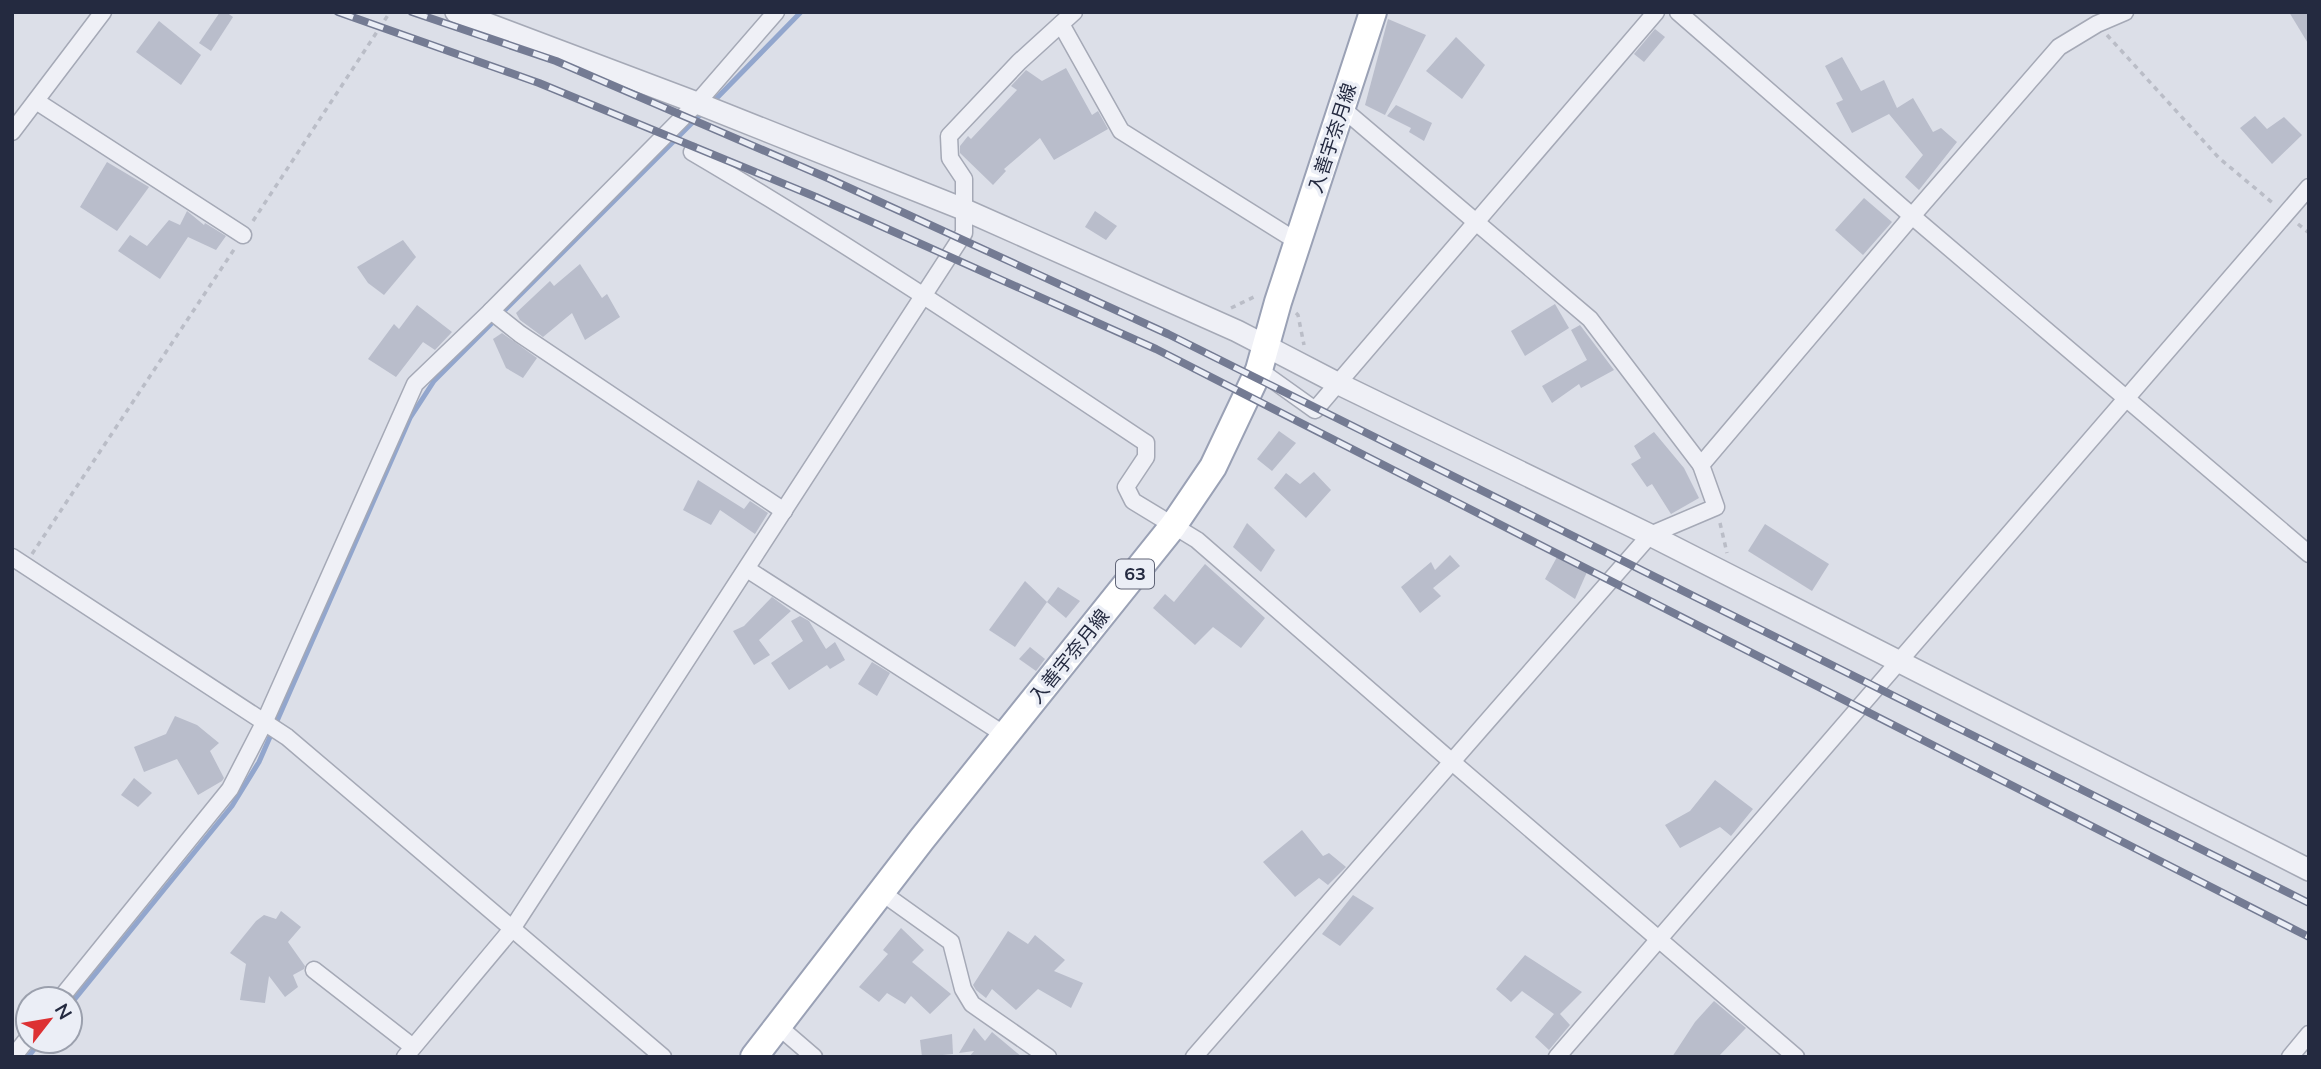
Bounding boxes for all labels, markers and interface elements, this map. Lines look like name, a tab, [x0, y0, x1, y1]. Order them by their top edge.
street label: 入善宇奈月線	[1303, 80, 1361, 196]
road number: 63	[1116, 560, 1154, 588]
street label: 入善宇奈月線	[1024, 604, 1114, 708]
north arrow	[14, 985, 84, 1055]
text: N	[50, 999, 78, 1024]

